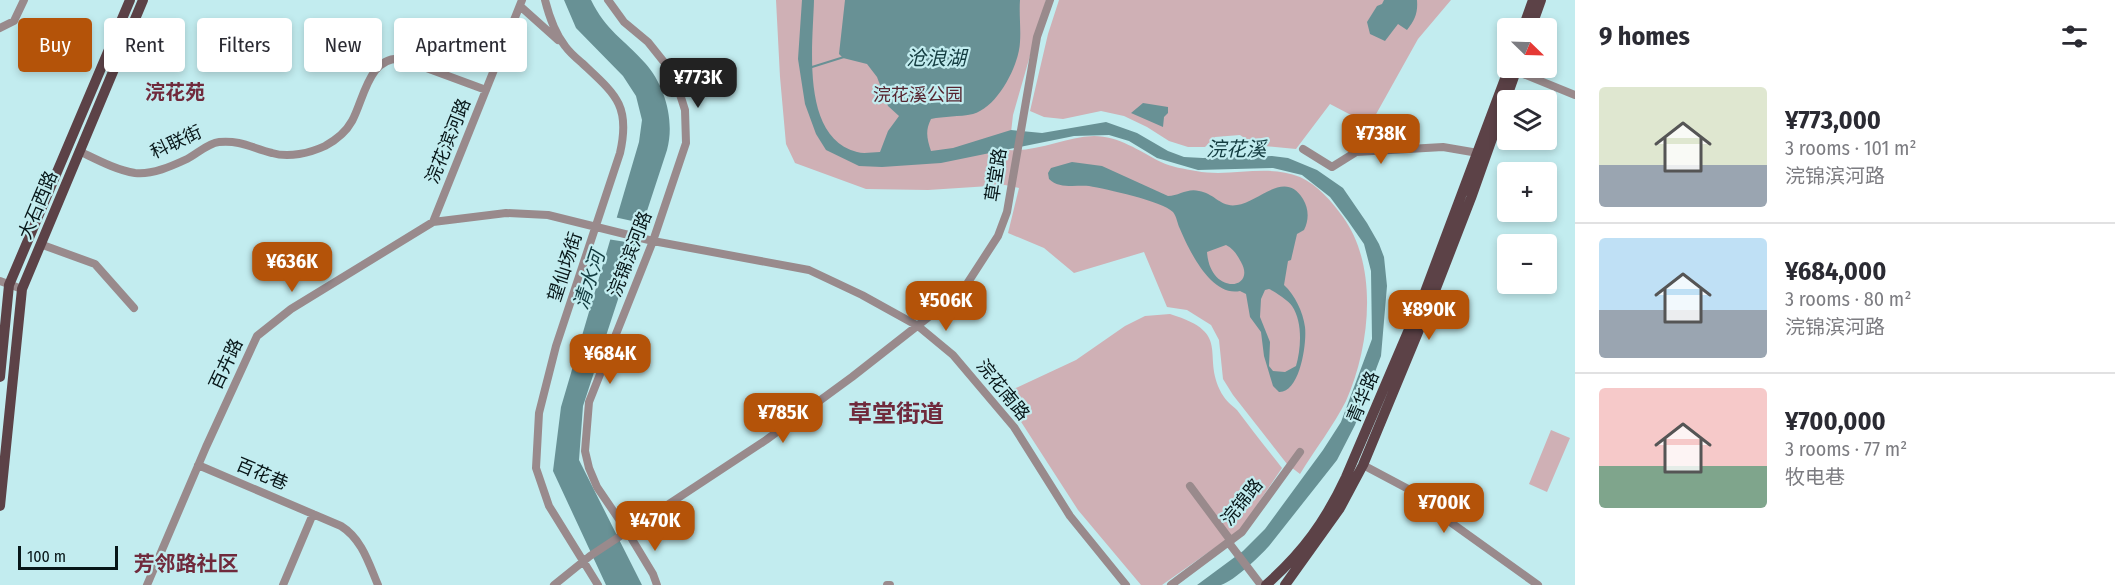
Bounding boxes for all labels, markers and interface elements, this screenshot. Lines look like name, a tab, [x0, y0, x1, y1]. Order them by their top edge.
chip: Buy	[18, 18, 92, 72]
chip: Rent	[104, 18, 185, 72]
chip: Filters	[197, 18, 292, 72]
chip: New	[304, 18, 382, 72]
chip: Apartment	[394, 18, 527, 72]
north arrow	[1497, 18, 1557, 78]
map controls	[1497, 18, 1557, 294]
icon: filters	[2058, 20, 2091, 53]
text: 9 homes	[1599, 21, 1690, 52]
water label: 沧浪湖	[906, 46, 969, 70]
pin: ¥773K	[656, 58, 740, 109]
text: ¥773K	[674, 65, 722, 89]
district label: 浣花苑	[145, 80, 205, 104]
park label: 浣花溪公园	[873, 84, 963, 106]
button: layers	[1497, 90, 1557, 150]
street label: 浣花滨河路	[421, 95, 475, 187]
text: ¥773,000	[1785, 105, 1881, 136]
icon: home	[1647, 111, 1719, 183]
pin: ¥738K	[1339, 114, 1423, 165]
street label: 科联街	[147, 121, 205, 163]
text: ¥738K	[1356, 121, 1406, 145]
text: 3 rooms · 101 m²	[1785, 136, 1916, 160]
water label: 浣花溪	[1206, 137, 1268, 161]
street label: 草堂路	[981, 147, 1011, 203]
button: +	[1497, 162, 1557, 222]
text: 浣锦滨河路	[1785, 164, 1885, 188]
street label: 大石西路	[14, 168, 62, 242]
street label: 浣锦滨河路	[604, 208, 656, 300]
street label: 望仙场街	[543, 229, 587, 305]
button: −	[1497, 234, 1557, 294]
pin: ¥636K	[250, 242, 334, 293]
water label: 清水河	[568, 244, 611, 312]
text: ¥636K	[266, 249, 318, 273]
text: ¥684,000	[1785, 256, 1886, 287]
icon: home	[1647, 262, 1719, 334]
pin: ¥506K	[904, 281, 988, 332]
text: 3 rooms · 80 m²	[1785, 287, 1911, 311]
text: ¥506K	[920, 288, 972, 312]
pin: ¥890K	[1387, 290, 1471, 341]
text: ¥890K	[1402, 297, 1456, 321]
text: 浣锦滨河路	[1785, 315, 1885, 339]
pin: ¥684K	[568, 334, 652, 385]
street label: 百卉路	[205, 335, 247, 393]
text: ¥684K	[584, 341, 636, 365]
street label: 浣花南路	[972, 355, 1034, 425]
street label: 青华路	[1342, 368, 1384, 426]
pin: ¥785K	[741, 393, 825, 444]
text: ¥785K	[758, 400, 808, 424]
district label: 草堂街道	[848, 400, 944, 428]
text: ¥700,000	[1785, 406, 1886, 437]
icon: home	[1647, 412, 1719, 484]
text: 3 rooms · 77 m²	[1785, 437, 1907, 461]
street label: 百花巷	[233, 453, 291, 495]
text: 牧电巷	[1785, 465, 1845, 489]
street label: 浣锦路	[1216, 474, 1268, 530]
pin: ¥700K	[1402, 483, 1486, 534]
text: ¥700K	[1418, 490, 1470, 514]
pin: ¥470K	[613, 501, 697, 552]
text: ¥470K	[630, 508, 680, 532]
scale bar	[18, 543, 118, 570]
text: 100 m	[27, 547, 66, 566]
district label: 芳邻路社区	[134, 551, 239, 577]

